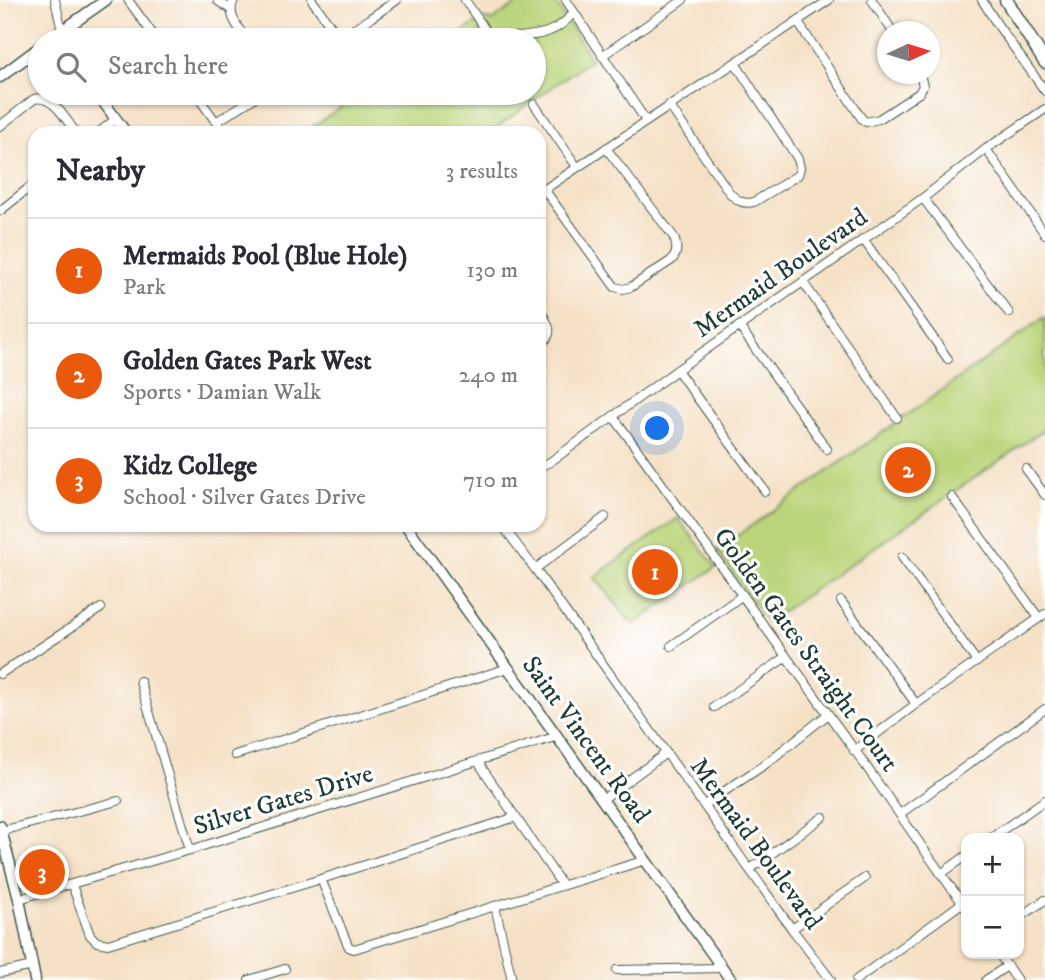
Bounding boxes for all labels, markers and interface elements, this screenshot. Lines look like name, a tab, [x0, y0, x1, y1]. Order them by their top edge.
north arrow	[877, 21, 940, 84]
search box	[28, 28, 546, 105]
icon: search	[52, 48, 90, 86]
text: Search here	[108, 50, 228, 83]
text: Nearby	[56, 153, 145, 190]
text: 3 results	[446, 157, 518, 186]
street label: Mermaid Boulevard	[687, 201, 874, 346]
text: Mermaids Pool (Blue Hole)	[123, 240, 407, 273]
text: 1	[75, 256, 83, 285]
text: 130 m	[466, 256, 518, 285]
text: Park	[123, 273, 166, 302]
text: Golden Gates Park West	[123, 345, 372, 378]
text: 2	[73, 361, 85, 390]
text: 240 m	[459, 361, 518, 390]
text: Sports · Damian Walk	[123, 378, 321, 407]
your location	[640, 411, 674, 445]
pin: 2	[885, 444, 931, 496]
text: Kidz College	[123, 450, 257, 483]
text: 3	[75, 466, 83, 495]
text: 710 m	[463, 466, 518, 495]
text: School · Silver Gates Drive	[123, 483, 366, 512]
street label: Golden Gates Straight Court	[706, 521, 906, 778]
pin: 1	[632, 546, 678, 598]
street label: Saint Vincent Road	[514, 650, 657, 830]
street label: Mermaid Boulevard	[682, 751, 829, 936]
street label: Silver Gates Drive	[190, 757, 377, 843]
map controls	[961, 833, 1024, 959]
button: +	[961, 833, 1024, 896]
pin: 3	[19, 846, 65, 898]
button: −	[961, 896, 1024, 959]

